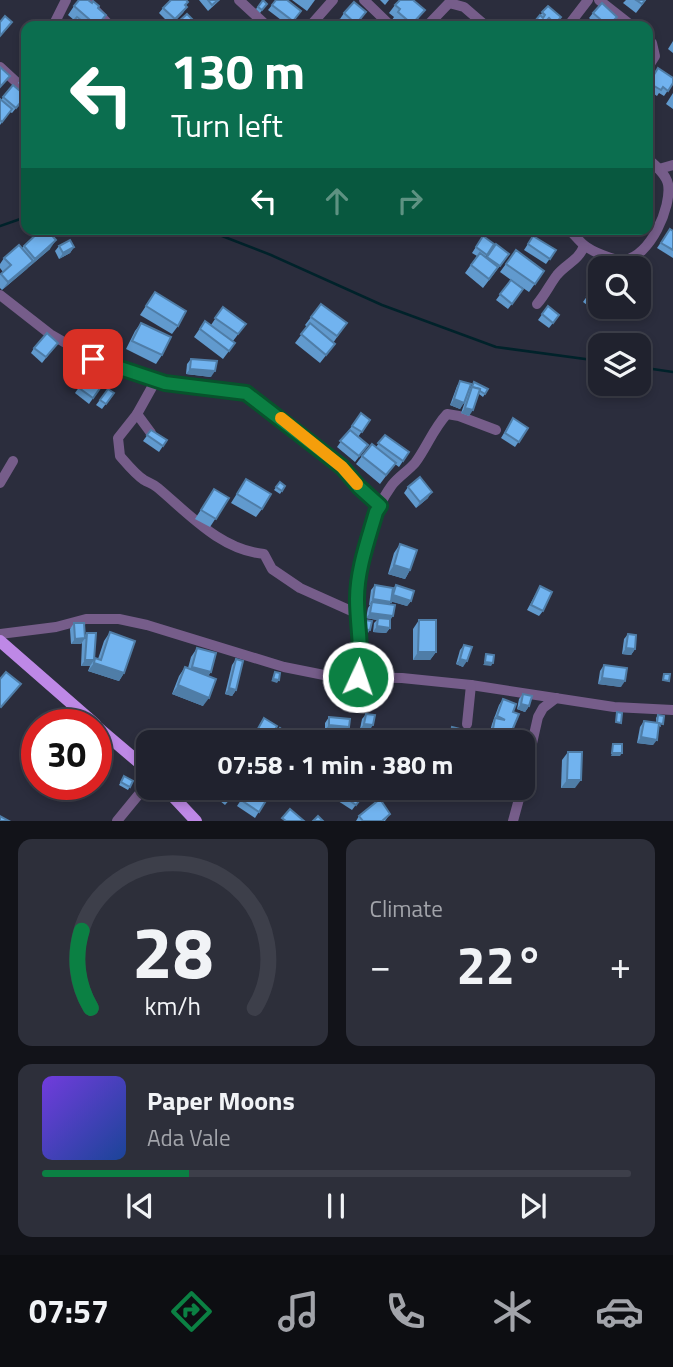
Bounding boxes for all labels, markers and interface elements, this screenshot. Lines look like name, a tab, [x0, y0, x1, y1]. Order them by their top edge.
text: 130 m	[171, 33, 305, 108]
icon: left	[56, 49, 147, 140]
text: Turn left	[171, 101, 283, 149]
icon: left	[245, 182, 283, 220]
icon: ahead	[318, 182, 356, 220]
icon: right	[391, 182, 429, 220]
map controls	[588, 256, 651, 396]
button: search	[588, 256, 651, 319]
pin	[63, 329, 123, 389]
button: layers	[588, 333, 651, 396]
icon: arrive	[74, 340, 112, 378]
position arrow	[321, 640, 395, 714]
speed limit sign: 30	[21, 709, 112, 800]
text: 07:58 · 1 min · 380 m	[218, 745, 453, 784]
text: Climate	[370, 891, 443, 926]
text: 28	[132, 897, 214, 1007]
text: 22°	[457, 925, 544, 1004]
text: −	[370, 936, 391, 994]
text: +	[610, 936, 631, 994]
text: km/h	[144, 987, 201, 1025]
text: Paper Moons	[147, 1081, 295, 1120]
text: Ada Vale	[147, 1120, 231, 1155]
icon: previous	[121, 1187, 159, 1225]
icon: pause	[317, 1187, 355, 1225]
icon: next	[514, 1187, 552, 1225]
text: 07:57	[29, 1287, 109, 1335]
icon: directions	[167, 1287, 216, 1336]
icon: music	[274, 1287, 323, 1336]
icon: phone	[381, 1287, 430, 1336]
icon: climate	[488, 1287, 537, 1336]
icon: car	[595, 1287, 644, 1336]

